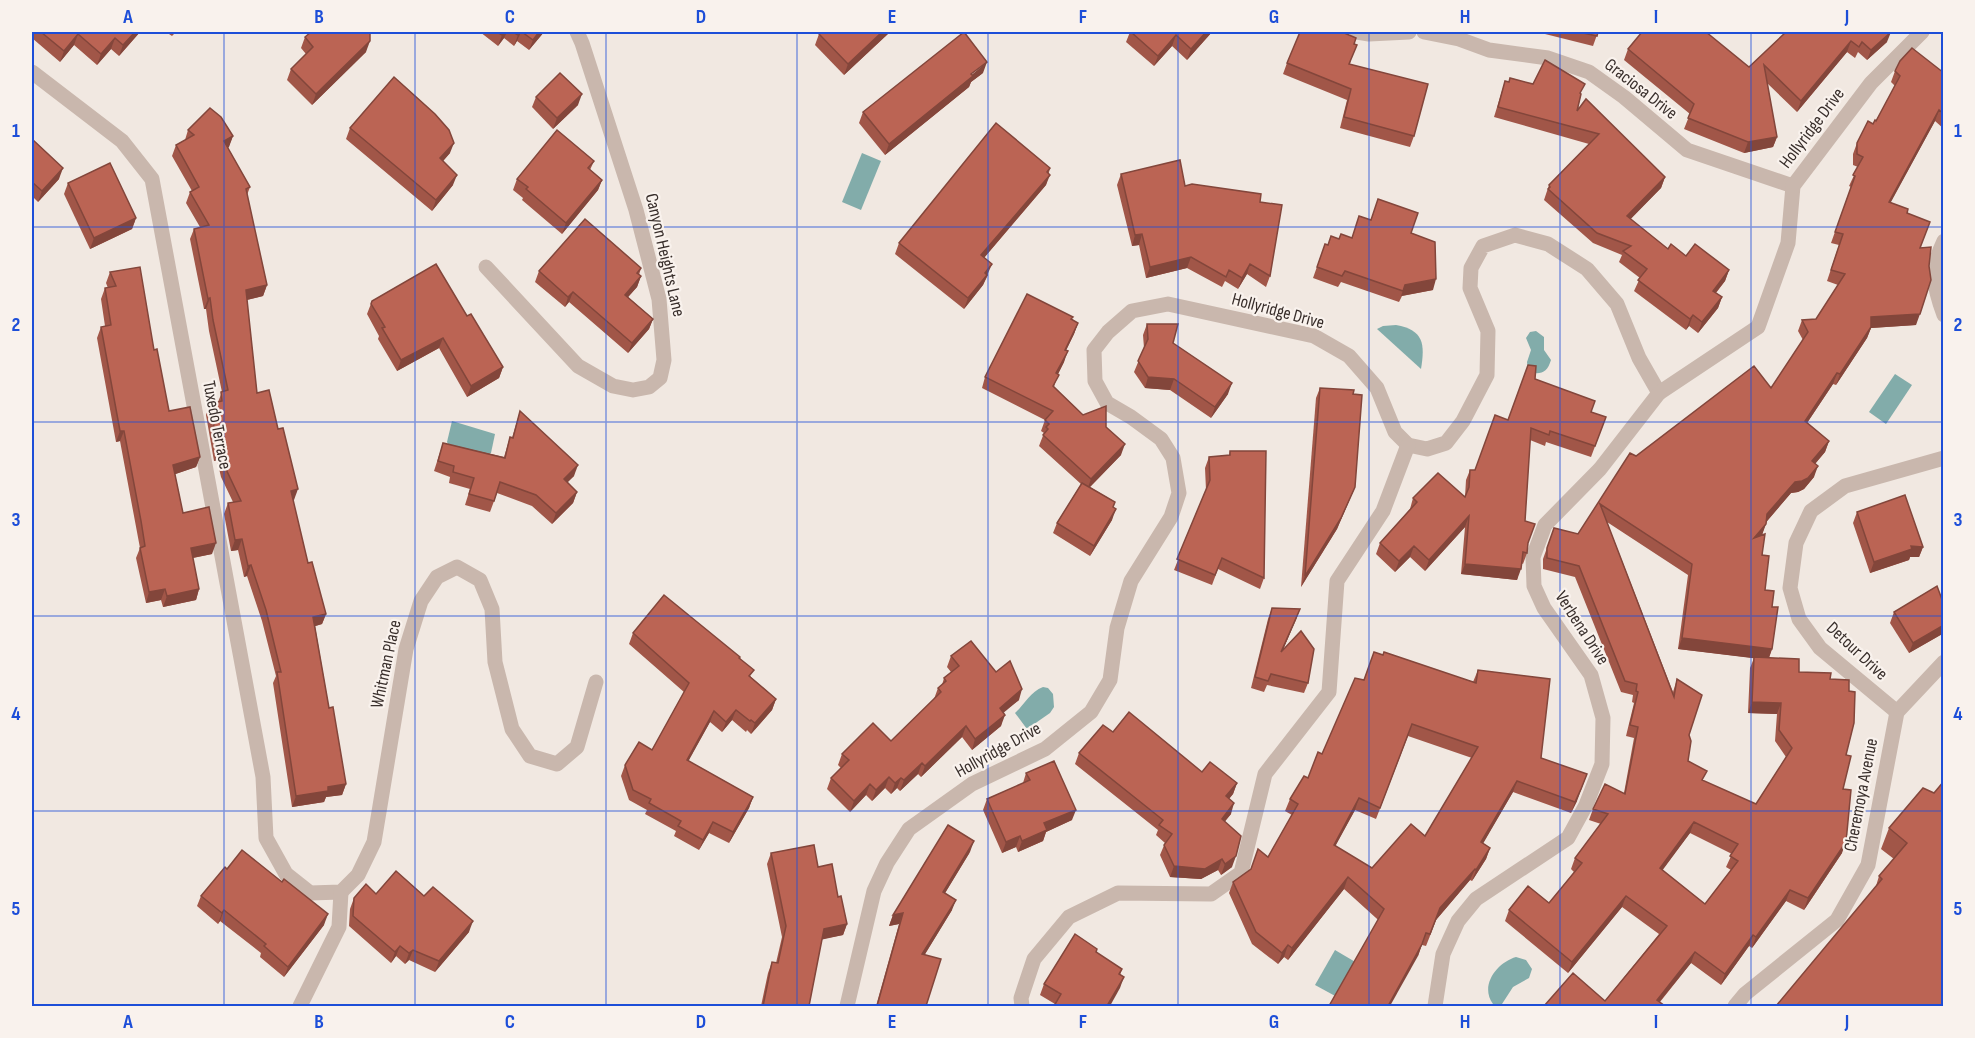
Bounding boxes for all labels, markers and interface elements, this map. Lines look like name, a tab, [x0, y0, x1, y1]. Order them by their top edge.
text: A	[122, 5, 133, 29]
text: B	[314, 5, 324, 29]
text: C	[505, 5, 515, 29]
text: D	[696, 5, 706, 29]
text: E	[888, 5, 896, 29]
text: F	[1079, 5, 1087, 29]
text: G	[1269, 5, 1279, 29]
text: H	[1460, 5, 1470, 29]
text: I	[1654, 5, 1658, 29]
text: J	[1844, 5, 1849, 29]
street label: Graciosa Drive	[1600, 54, 1682, 124]
street label: Hollyridge Drive	[1775, 84, 1849, 172]
text: 1	[12, 119, 20, 143]
text: 1	[1954, 119, 1962, 143]
street label: Canyon Heights Lane	[641, 191, 689, 319]
street label: Hollyridge Drive	[1229, 289, 1327, 333]
text: 2	[12, 313, 20, 337]
text: 2	[1954, 313, 1962, 337]
street label: Tuxedo Terrace	[198, 379, 236, 471]
text: 3	[12, 508, 21, 532]
text: 3	[1954, 508, 1963, 532]
street label: Verbena Drive	[1550, 587, 1614, 669]
street label: Detour Drive	[1822, 617, 1892, 685]
street label: Whitman Place	[366, 618, 406, 710]
text: 4	[11, 702, 21, 726]
text: 4	[1953, 702, 1963, 726]
street label: Hollyridge Drive	[951, 718, 1045, 782]
street label: Cheremoya Avenue	[1840, 736, 1882, 854]
text: 5	[12, 897, 21, 921]
text: 5	[1954, 897, 1963, 921]
text: A	[122, 1010, 133, 1034]
text: B	[314, 1010, 324, 1034]
text: C	[505, 1010, 515, 1034]
text: D	[696, 1010, 706, 1034]
text: E	[888, 1010, 896, 1034]
text: F	[1079, 1010, 1087, 1034]
text: G	[1269, 1010, 1279, 1034]
text: H	[1460, 1010, 1470, 1034]
text: I	[1654, 1010, 1658, 1034]
text: J	[1844, 1010, 1849, 1034]

